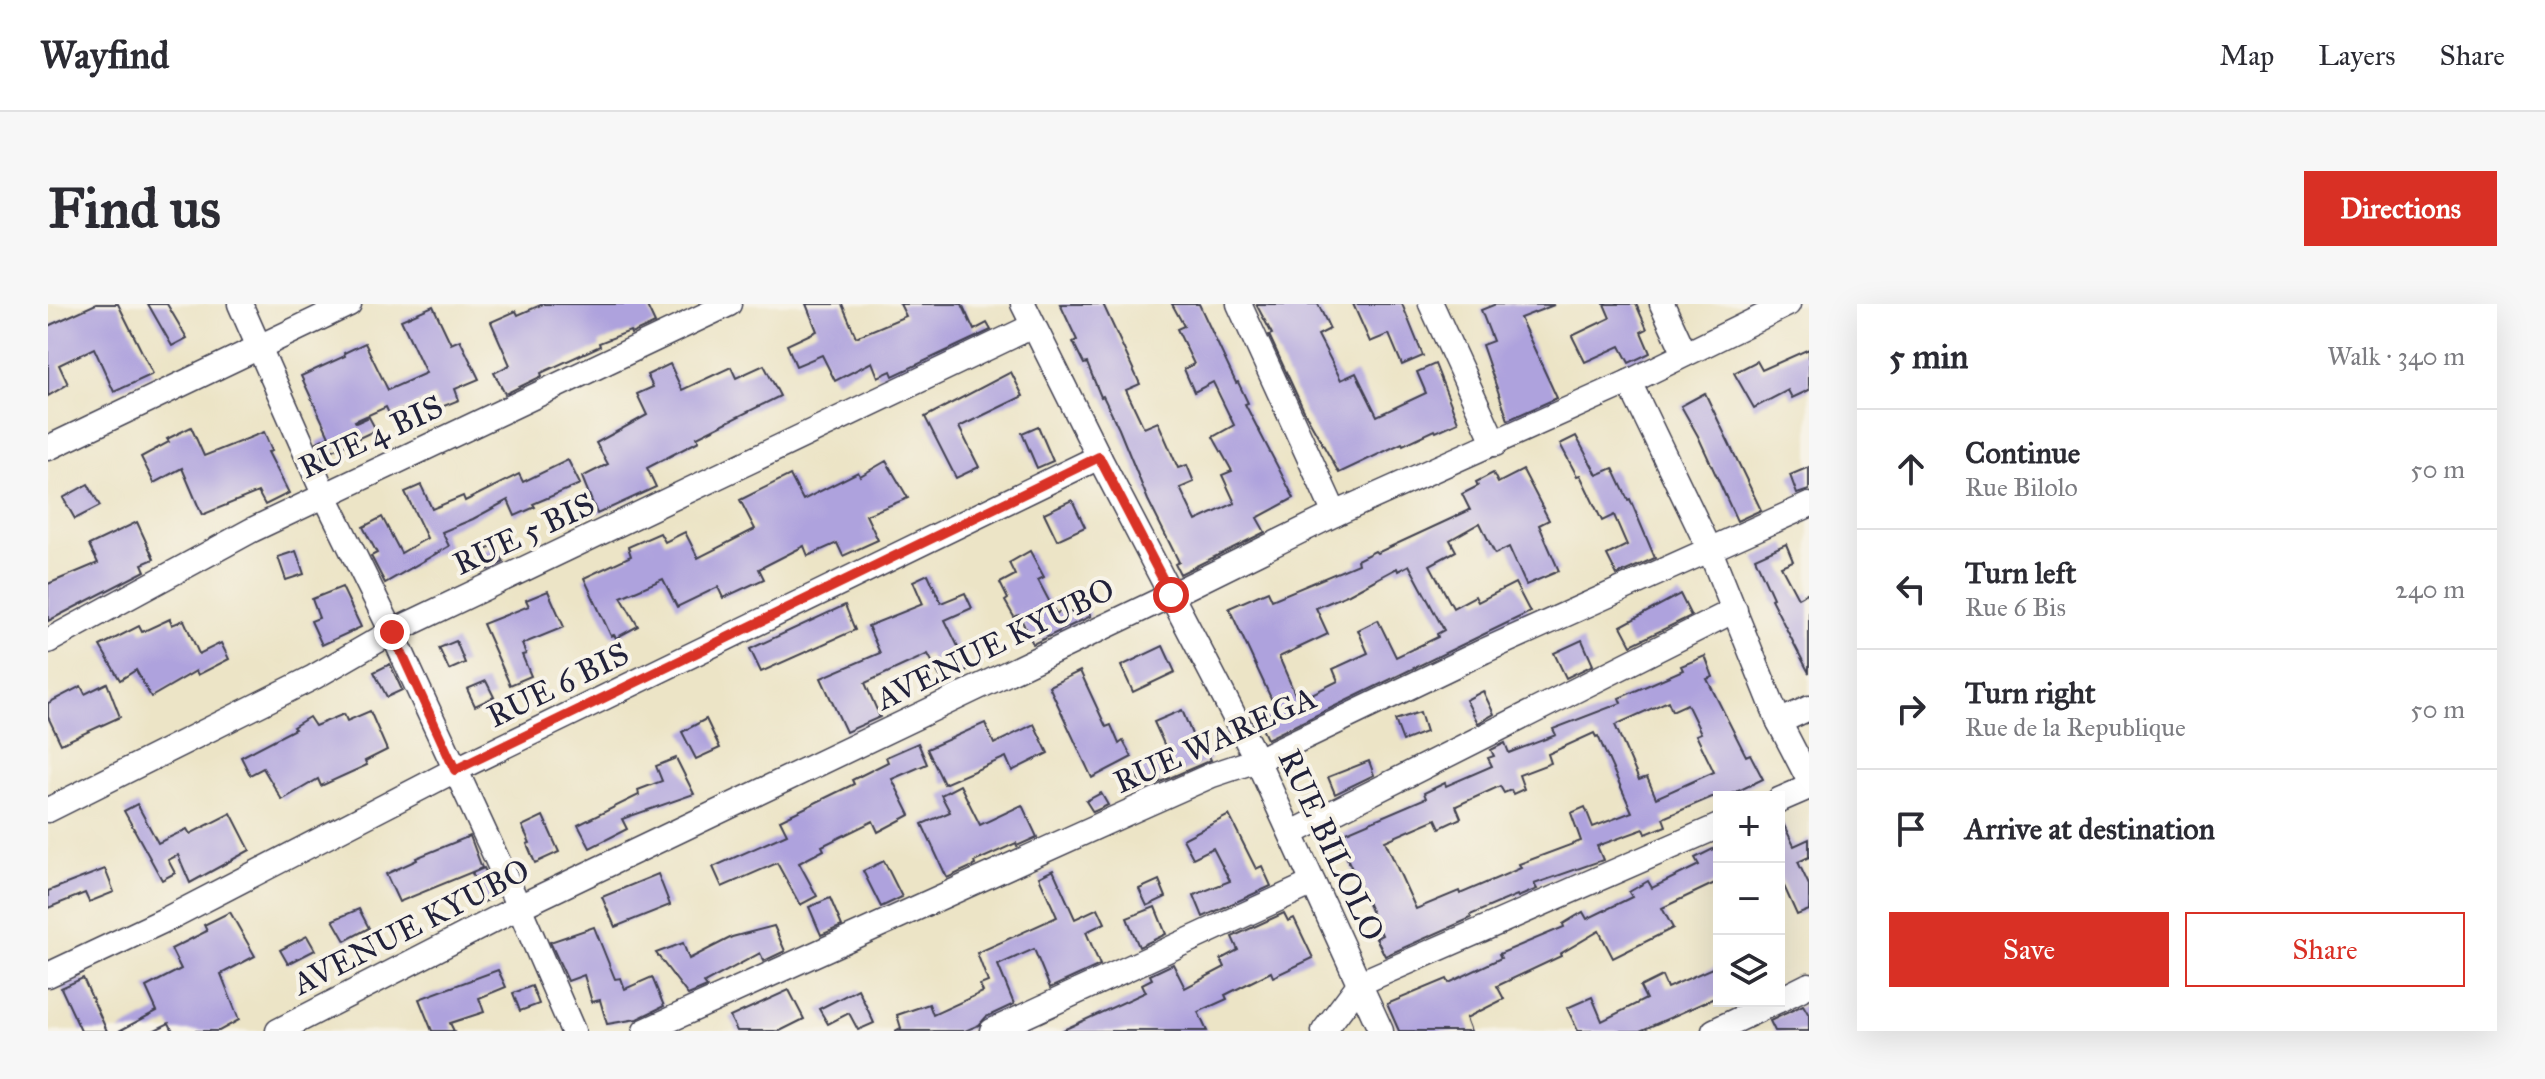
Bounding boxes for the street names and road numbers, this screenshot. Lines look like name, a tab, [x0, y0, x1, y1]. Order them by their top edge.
street label: RUE 4 BIS	[293, 387, 449, 487]
street label: RUE 5 BIS	[447, 484, 601, 584]
street label: AVENUE KYUBO	[868, 569, 1121, 719]
street label: RUE 6 BIS	[481, 634, 635, 736]
street label: RUE WAREGA	[1108, 678, 1323, 802]
street label: RUE BILOLO	[1270, 743, 1392, 947]
street label: AVENUE KYUBO	[284, 851, 536, 1004]

